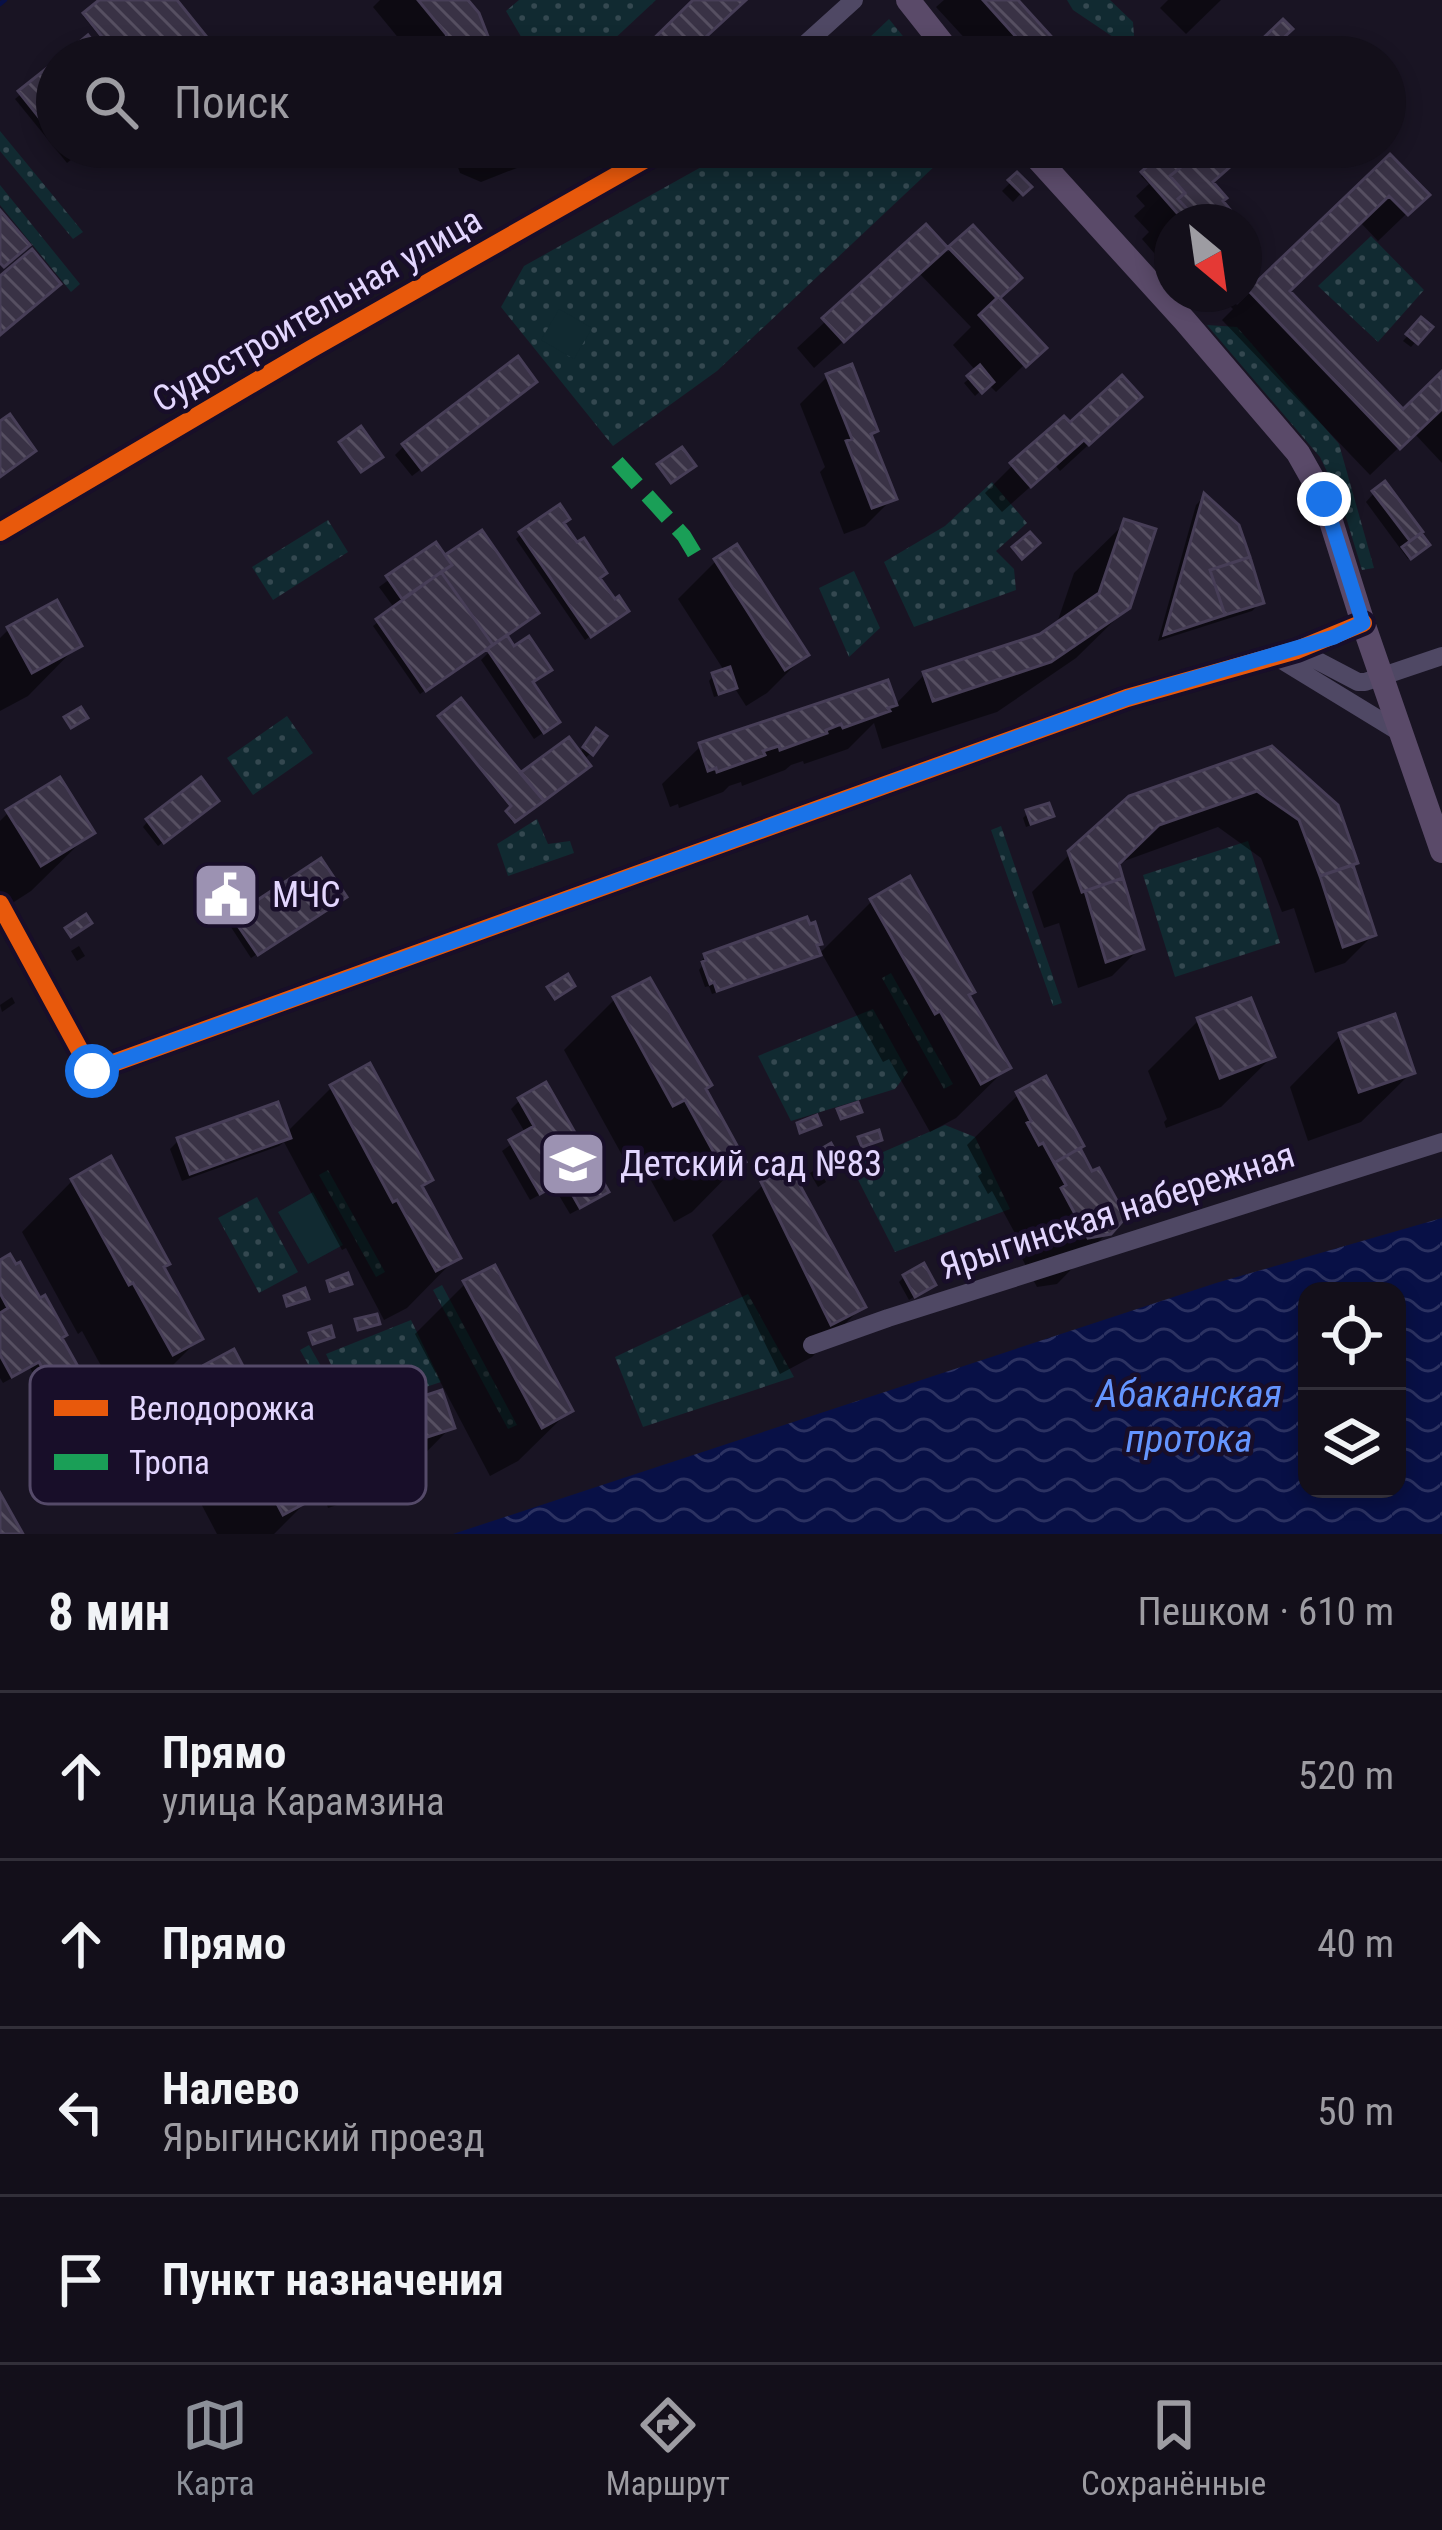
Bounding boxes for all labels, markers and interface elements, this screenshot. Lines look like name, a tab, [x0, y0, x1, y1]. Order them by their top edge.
search box	[36, 36, 1406, 168]
icon: search	[78, 69, 144, 135]
text: Поиск	[174, 76, 290, 129]
street label: Судостроительная улица	[145, 199, 489, 421]
north arrow	[1154, 204, 1262, 312]
route end	[1297, 472, 1351, 526]
public building icon: МЧС	[191, 860, 261, 930]
place label: МЧС	[272, 874, 341, 916]
route start	[65, 1044, 119, 1098]
school or university icon: Детский сад №83	[538, 1129, 608, 1199]
street label: Ярыгинская набережная	[934, 1134, 1300, 1288]
place label: Детский сад №83	[620, 1143, 882, 1185]
map controls	[1298, 1282, 1406, 1498]
button: locate	[1298, 1282, 1406, 1390]
legend	[30, 1366, 426, 1504]
water label: Абаканская протока	[1094, 1371, 1282, 1462]
text: Велодорожка	[129, 1389, 315, 1428]
button: layers	[1298, 1390, 1406, 1498]
text: Тропа	[129, 1443, 210, 1482]
text: 8 мин	[48, 1583, 170, 1642]
text: Пешком · 610 m	[1137, 1589, 1394, 1635]
text: Прямо	[162, 1726, 286, 1779]
icon: ahead	[48, 1743, 114, 1809]
text: 520 m	[1298, 1753, 1394, 1799]
text: улица Карамзина	[162, 1779, 445, 1825]
icon: ahead	[48, 1911, 114, 1977]
text: Прямо	[162, 1917, 286, 1970]
text: 40 m	[1317, 1921, 1394, 1967]
text: Налево	[162, 2062, 300, 2115]
icon: left	[48, 2079, 114, 2145]
text: 50 m	[1317, 2089, 1394, 2135]
text: Ярыгинский проезд	[162, 2115, 485, 2161]
icon: arrive	[48, 2247, 114, 2313]
text: Пункт назначения	[162, 2253, 504, 2306]
tab: Карта	[176, 2392, 254, 2503]
tab: Маршрут	[606, 2392, 730, 2503]
tab: Сохранённые	[1081, 2392, 1266, 2503]

